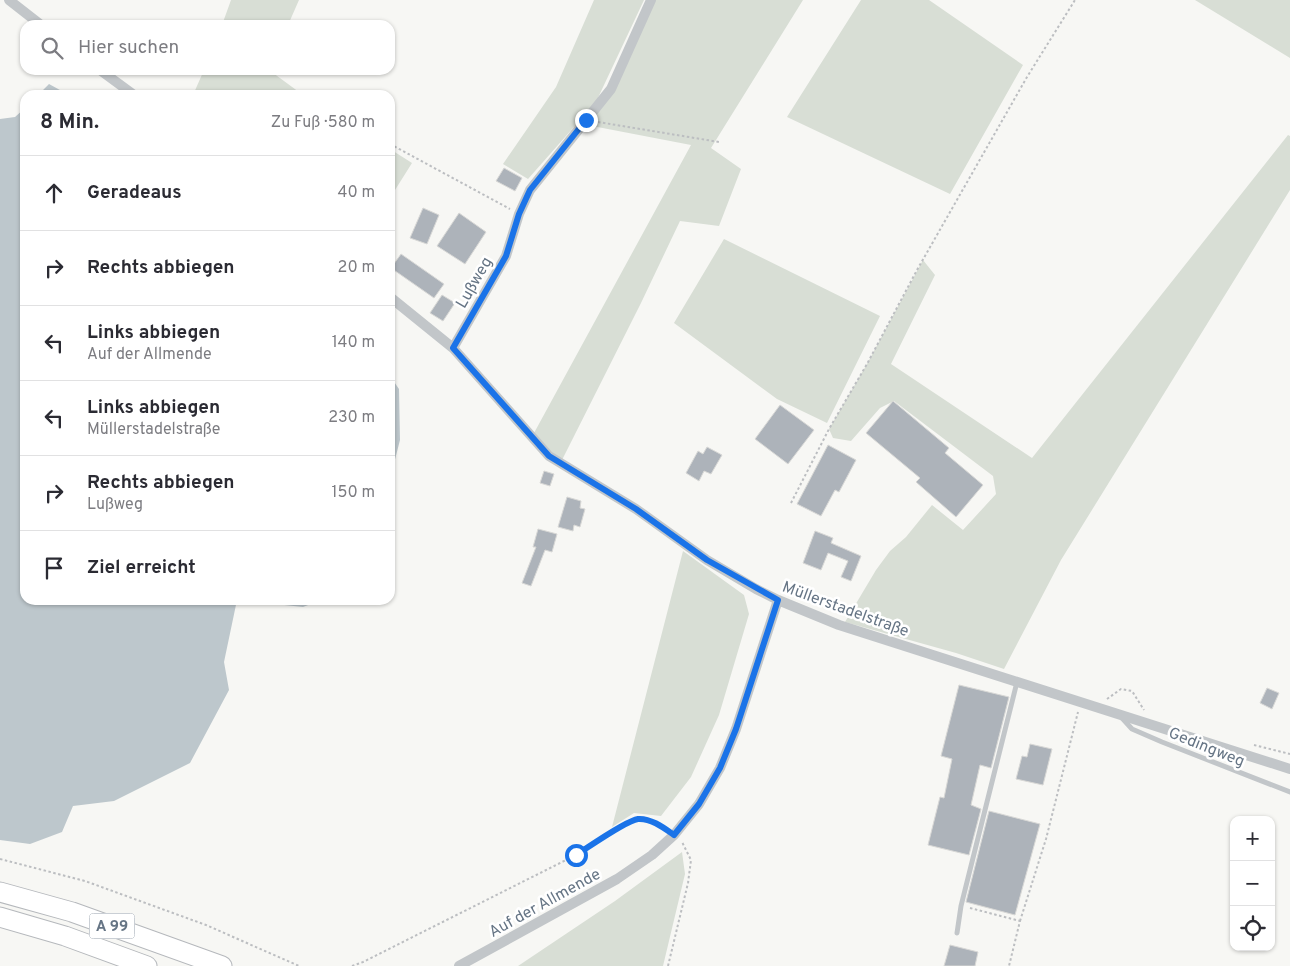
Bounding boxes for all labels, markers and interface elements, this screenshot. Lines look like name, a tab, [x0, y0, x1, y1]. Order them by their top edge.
search box	[20, 20, 395, 75]
icon: search	[38, 34, 66, 62]
text: Hier suchen	[78, 36, 179, 60]
text: 8 Min.	[40, 109, 99, 136]
route end	[575, 109, 598, 132]
text: Zu Fuß · 580 m	[271, 113, 375, 133]
icon: ahead	[40, 179, 68, 207]
text: Geradeaus	[87, 181, 182, 205]
text: 40 m	[337, 183, 375, 203]
icon: right	[40, 254, 68, 282]
street label: Lußweg	[452, 254, 497, 312]
text: Rechts abbiegen	[87, 256, 235, 280]
text: 20 m	[338, 258, 375, 278]
text: Links abbiegen	[87, 321, 220, 345]
icon: left	[40, 329, 68, 357]
text: 140 m	[332, 333, 375, 353]
text: Auf der Allmende	[87, 345, 212, 365]
text: Links abbiegen	[87, 396, 220, 420]
icon: left	[40, 404, 68, 432]
text: 230 m	[328, 408, 375, 428]
text: Müllerstadelstraße	[87, 420, 220, 440]
text: Rechts abbiegen	[87, 471, 235, 495]
icon: right	[40, 479, 68, 507]
text: 150 m	[332, 483, 375, 503]
text: Lußweg	[87, 495, 143, 515]
icon: arrive	[40, 554, 68, 582]
text: Ziel erreicht	[87, 556, 196, 580]
street label: Müllerstadelstraße	[779, 578, 911, 642]
street label: Gedingweg	[1165, 724, 1247, 772]
map controls	[1230, 816, 1275, 951]
button: +	[1230, 816, 1275, 861]
route start	[565, 844, 588, 867]
button: −	[1230, 861, 1275, 906]
street label: Auf der Allmende	[486, 865, 604, 943]
button: locate	[1230, 906, 1275, 951]
road number: A 99	[90, 914, 134, 938]

